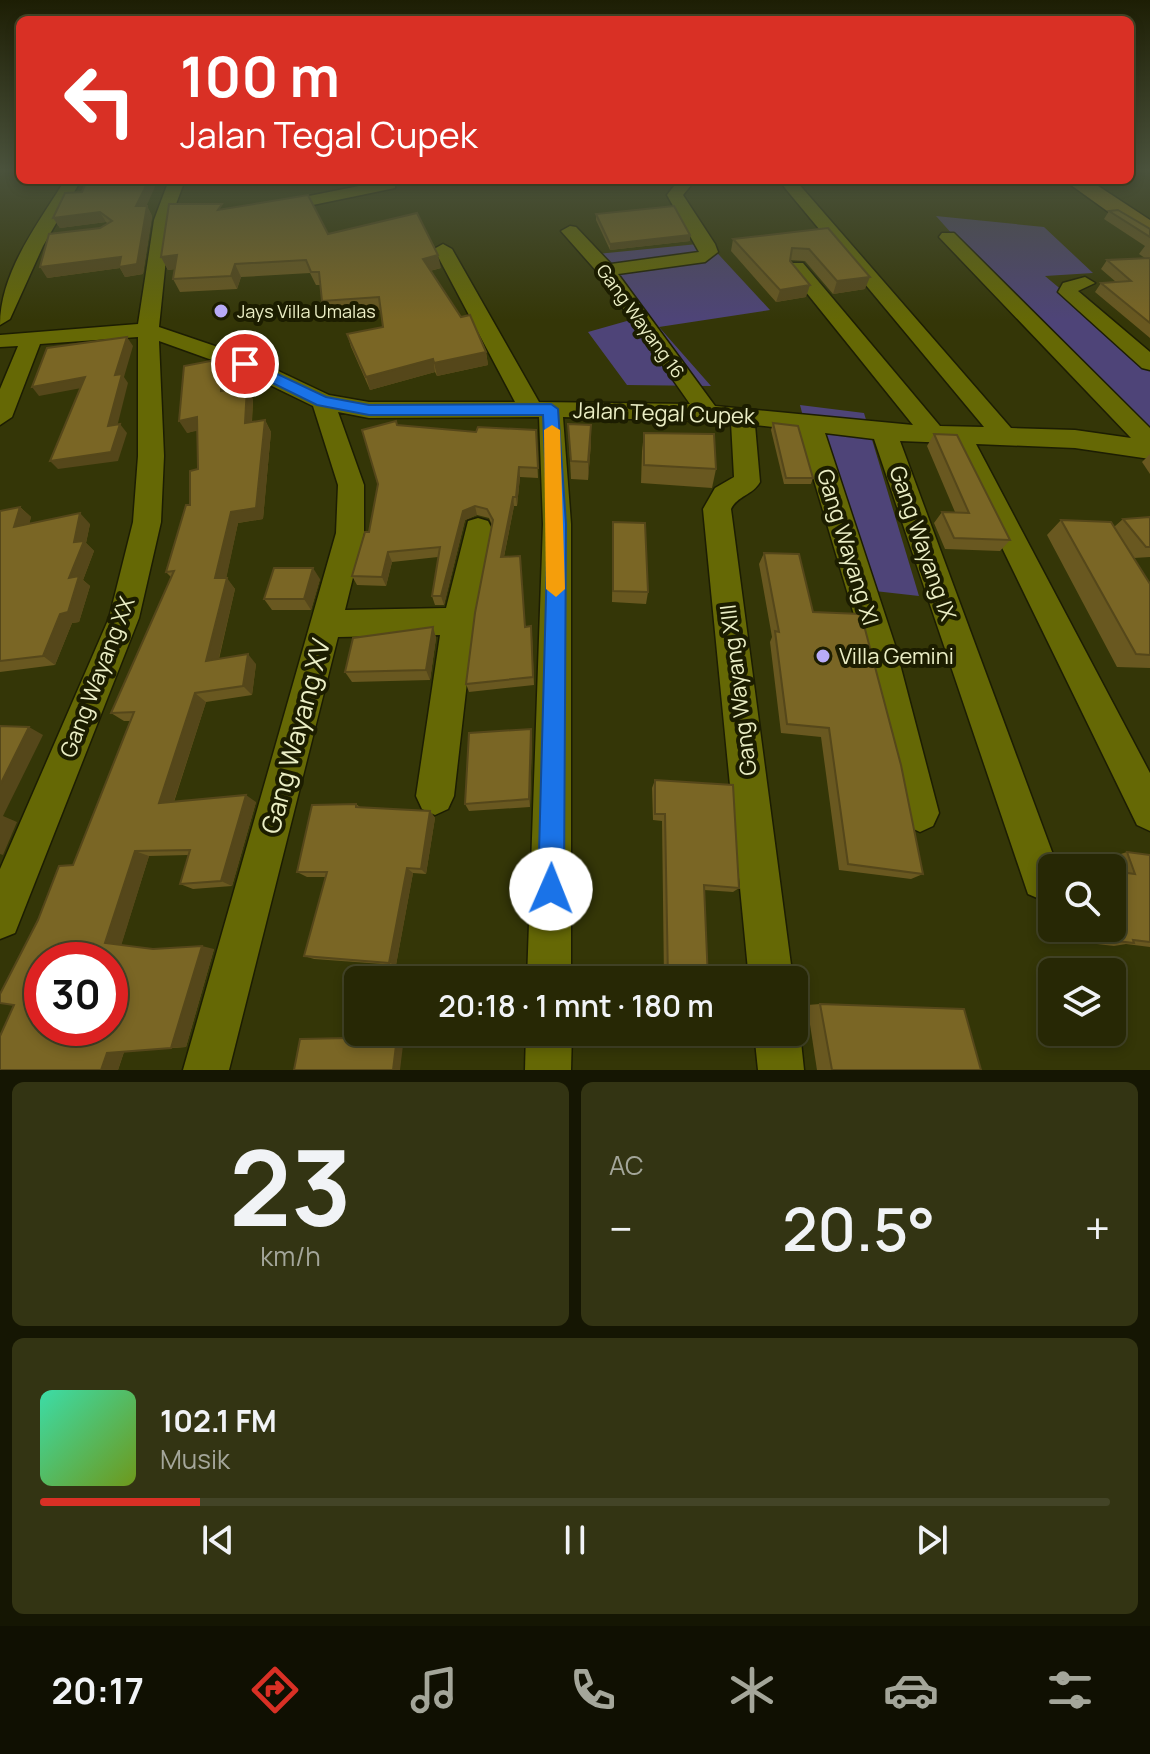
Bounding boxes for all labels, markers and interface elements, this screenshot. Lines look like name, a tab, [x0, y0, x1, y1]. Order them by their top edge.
text: 100 m	[180, 37, 340, 114]
icon: left	[48, 48, 152, 152]
text: Jalan Tegal Cupek	[180, 110, 478, 159]
street label: Gang Wayang 16	[591, 259, 691, 383]
place label: Jays Villa Umalas	[237, 299, 376, 323]
marker: Jays Villa Umalas	[212, 302, 230, 320]
pin	[211, 330, 279, 398]
icon: arrive	[223, 342, 267, 386]
street label: Jalan Tegal Cupek	[573, 395, 756, 431]
street label: Gang Wayang IX	[882, 462, 964, 625]
street label: Gang Wayang XI	[810, 465, 886, 629]
street label: Gang Wayang XX	[53, 592, 142, 762]
street label: Gang Wayang XIII	[713, 603, 763, 777]
street label: Gang Wayang XV	[252, 634, 338, 838]
place label: Villa Gemini	[839, 641, 954, 671]
marker: Villa Gemini	[814, 647, 832, 665]
position arrow	[509, 847, 593, 931]
map controls	[1038, 854, 1126, 1046]
button: search	[1038, 854, 1126, 942]
speed limit sign: 30	[24, 942, 128, 1046]
button: layers	[1038, 958, 1126, 1046]
text: 20:18 · 1 mnt · 180 m	[438, 985, 714, 1026]
text: 23	[229, 1115, 352, 1257]
text: AC	[609, 1147, 644, 1183]
text: 20.5°	[782, 1187, 935, 1269]
text: −	[609, 1198, 633, 1258]
text: +	[1085, 1198, 1110, 1258]
text: km/h	[260, 1238, 321, 1274]
text: 102.1 FM	[160, 1400, 277, 1441]
text: Musik	[160, 1441, 230, 1477]
icon: previous	[196, 1518, 240, 1562]
icon: pause	[553, 1518, 597, 1562]
icon: next	[910, 1518, 954, 1562]
icon: directions	[247, 1662, 303, 1718]
icon: music	[406, 1662, 462, 1718]
icon: phone	[565, 1662, 621, 1718]
icon: climate	[724, 1662, 780, 1718]
icon: car	[883, 1662, 939, 1718]
icon: filters	[1042, 1662, 1098, 1718]
text: 20:17	[52, 1666, 144, 1715]

